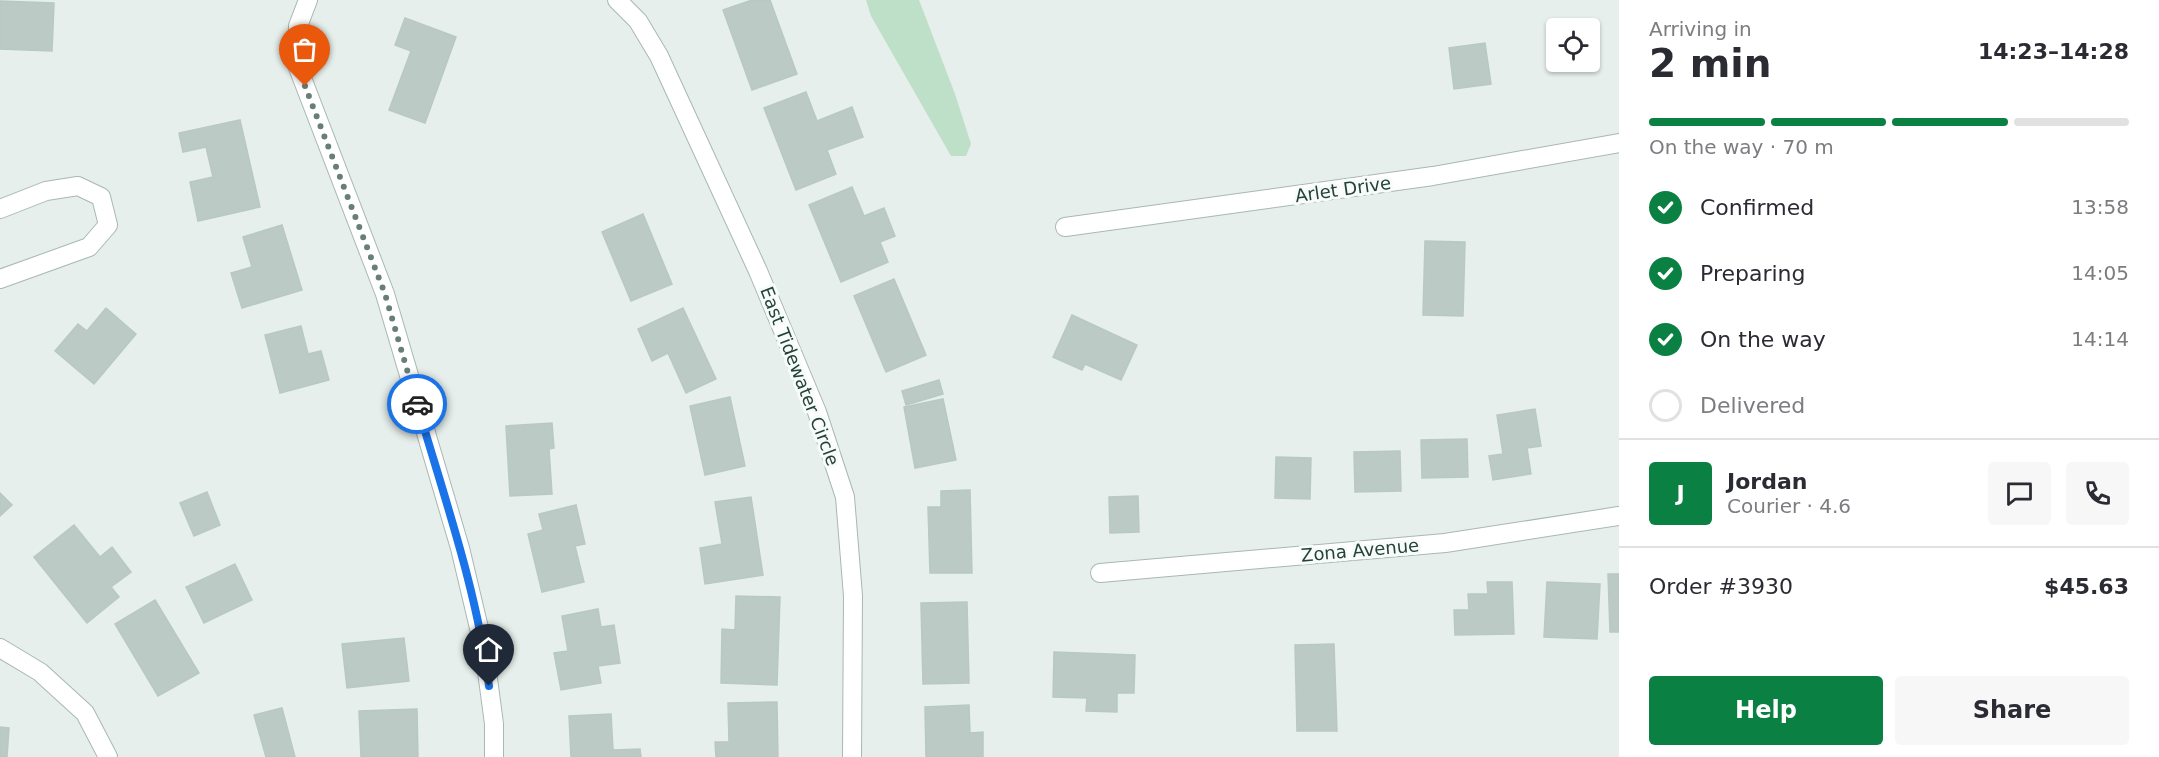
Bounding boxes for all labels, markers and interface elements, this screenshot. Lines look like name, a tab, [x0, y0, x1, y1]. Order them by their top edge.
text: Arriving in	[1649, 17, 1752, 41]
map controls	[1546, 18, 1600, 72]
button: locate	[1546, 18, 1600, 72]
pin	[279, 24, 330, 86]
icon: bag	[288, 33, 321, 66]
text: 14:23–14:28	[1978, 39, 2129, 64]
text: 2 min	[1649, 41, 1771, 86]
text: On the way · 70 m	[1649, 135, 1834, 159]
street label: Arlet Drive	[1294, 172, 1392, 206]
icon: check	[1649, 191, 1682, 224]
text: Confirmed	[1700, 195, 1814, 220]
text: 13:58	[2071, 195, 2129, 219]
icon: check	[1649, 257, 1682, 290]
text: Preparing	[1700, 261, 1806, 286]
text: 14:05	[2071, 261, 2129, 285]
street label: East Tidewater Circle	[756, 284, 844, 468]
icon: check	[1649, 323, 1682, 356]
text: On the way	[1700, 327, 1826, 352]
text: 14:14	[2071, 327, 2129, 351]
courier	[387, 374, 447, 434]
icon: car	[401, 388, 434, 421]
text: Delivered	[1700, 393, 1805, 418]
button: chat	[1988, 462, 2051, 525]
button: phone	[2066, 462, 2129, 525]
text: Jordan	[1727, 469, 1807, 494]
text: J	[1676, 481, 1685, 506]
text: Courier · 4.6	[1727, 494, 1851, 518]
street label: Zona Avenue	[1300, 534, 1420, 566]
text: Order #3930	[1649, 574, 1793, 599]
text: $45.63	[2044, 574, 2129, 599]
pin	[463, 624, 514, 686]
icon: home	[472, 633, 505, 666]
button: Help	[1649, 676, 1883, 745]
button: Share	[1895, 676, 2129, 745]

